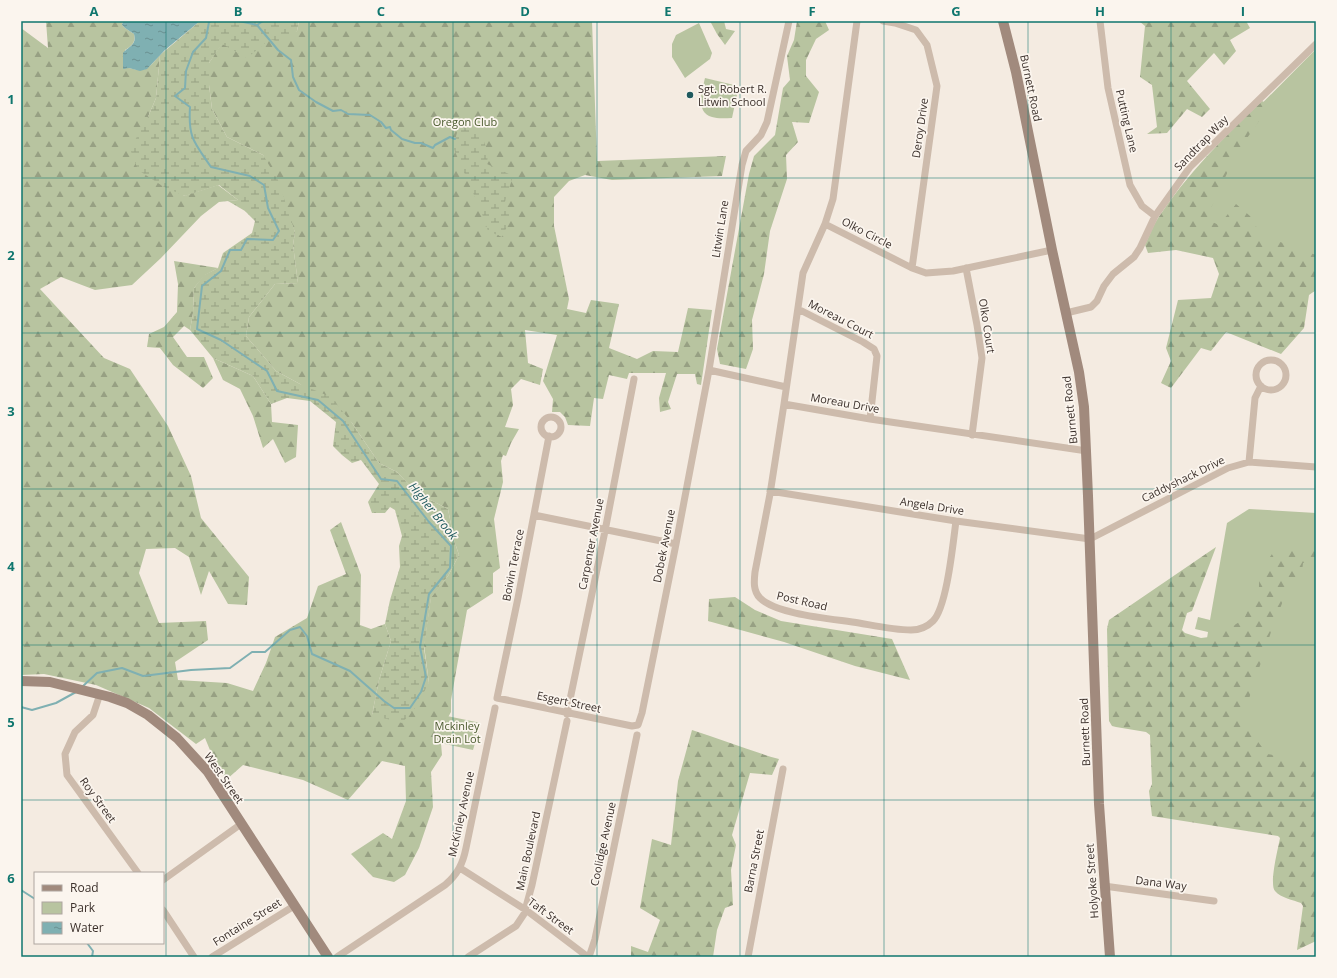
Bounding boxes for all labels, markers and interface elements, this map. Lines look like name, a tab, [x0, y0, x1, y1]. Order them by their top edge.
text: A	[90, 2, 99, 20]
text: B	[234, 2, 243, 20]
text: C	[377, 2, 385, 20]
text: D	[520, 2, 530, 20]
text: E	[664, 2, 672, 20]
text: F	[808, 2, 816, 20]
text: G	[951, 2, 961, 20]
text: H	[1095, 2, 1105, 20]
text: I	[1241, 2, 1245, 20]
street label: Burnett Road	[1017, 53, 1046, 123]
place label: Sgt. Robert R. Litwin School	[698, 81, 767, 109]
street label: Putting Lane	[1113, 88, 1142, 154]
text: 1	[7, 90, 15, 108]
marker: Sgt. Robert R. Litwin School	[685, 90, 695, 100]
street label: Deroy Drive	[908, 97, 931, 159]
street label: Sandtrap Way	[1170, 111, 1231, 174]
park label: Oregon Club	[433, 114, 498, 129]
street label: Litwin Lane	[708, 199, 731, 259]
street label: Olko Circle	[839, 213, 895, 252]
text: 2	[7, 246, 15, 264]
street label: Moreau Court	[806, 296, 877, 342]
street label: Olko Court	[976, 297, 999, 354]
street label: Burnett Road	[1058, 375, 1081, 445]
street label: Moreau Drive	[809, 389, 881, 416]
text: 3	[7, 402, 15, 420]
street label: Caddyshack Drive	[1139, 452, 1227, 505]
water label: Higher Brook	[405, 478, 463, 544]
street label: Angela Drive	[899, 493, 965, 518]
street label: Carpenter Avenue	[574, 497, 607, 591]
street label: Dobek Avenue	[649, 508, 678, 584]
street label: Boivin Terrace	[498, 528, 527, 602]
text: 4	[7, 557, 15, 575]
street label: Post Road	[775, 587, 829, 614]
street label: Esgert Street	[536, 687, 603, 716]
street label: Burnett Road	[1076, 698, 1093, 766]
text: 5	[7, 713, 15, 731]
park label: Mckinley Drain Lot	[433, 718, 481, 746]
street label: West Street	[201, 749, 248, 806]
street label: McKinley Avenue	[444, 770, 477, 858]
street label: Roy Street	[77, 774, 120, 825]
street label: Coolidge Avenue	[586, 800, 619, 887]
street label: Main Boulevard	[512, 810, 543, 892]
street label: Barna Street	[740, 828, 767, 894]
street label: Holyoke Street	[1081, 843, 1102, 919]
text: 6	[7, 869, 15, 887]
legend	[34, 872, 164, 944]
street label: Dana Way	[1135, 872, 1188, 893]
text: Road	[70, 879, 99, 896]
street label: Fontaine Street	[210, 894, 284, 949]
street label: Taft Street	[525, 894, 577, 937]
text: Park	[70, 899, 96, 916]
text: Water	[70, 919, 104, 936]

